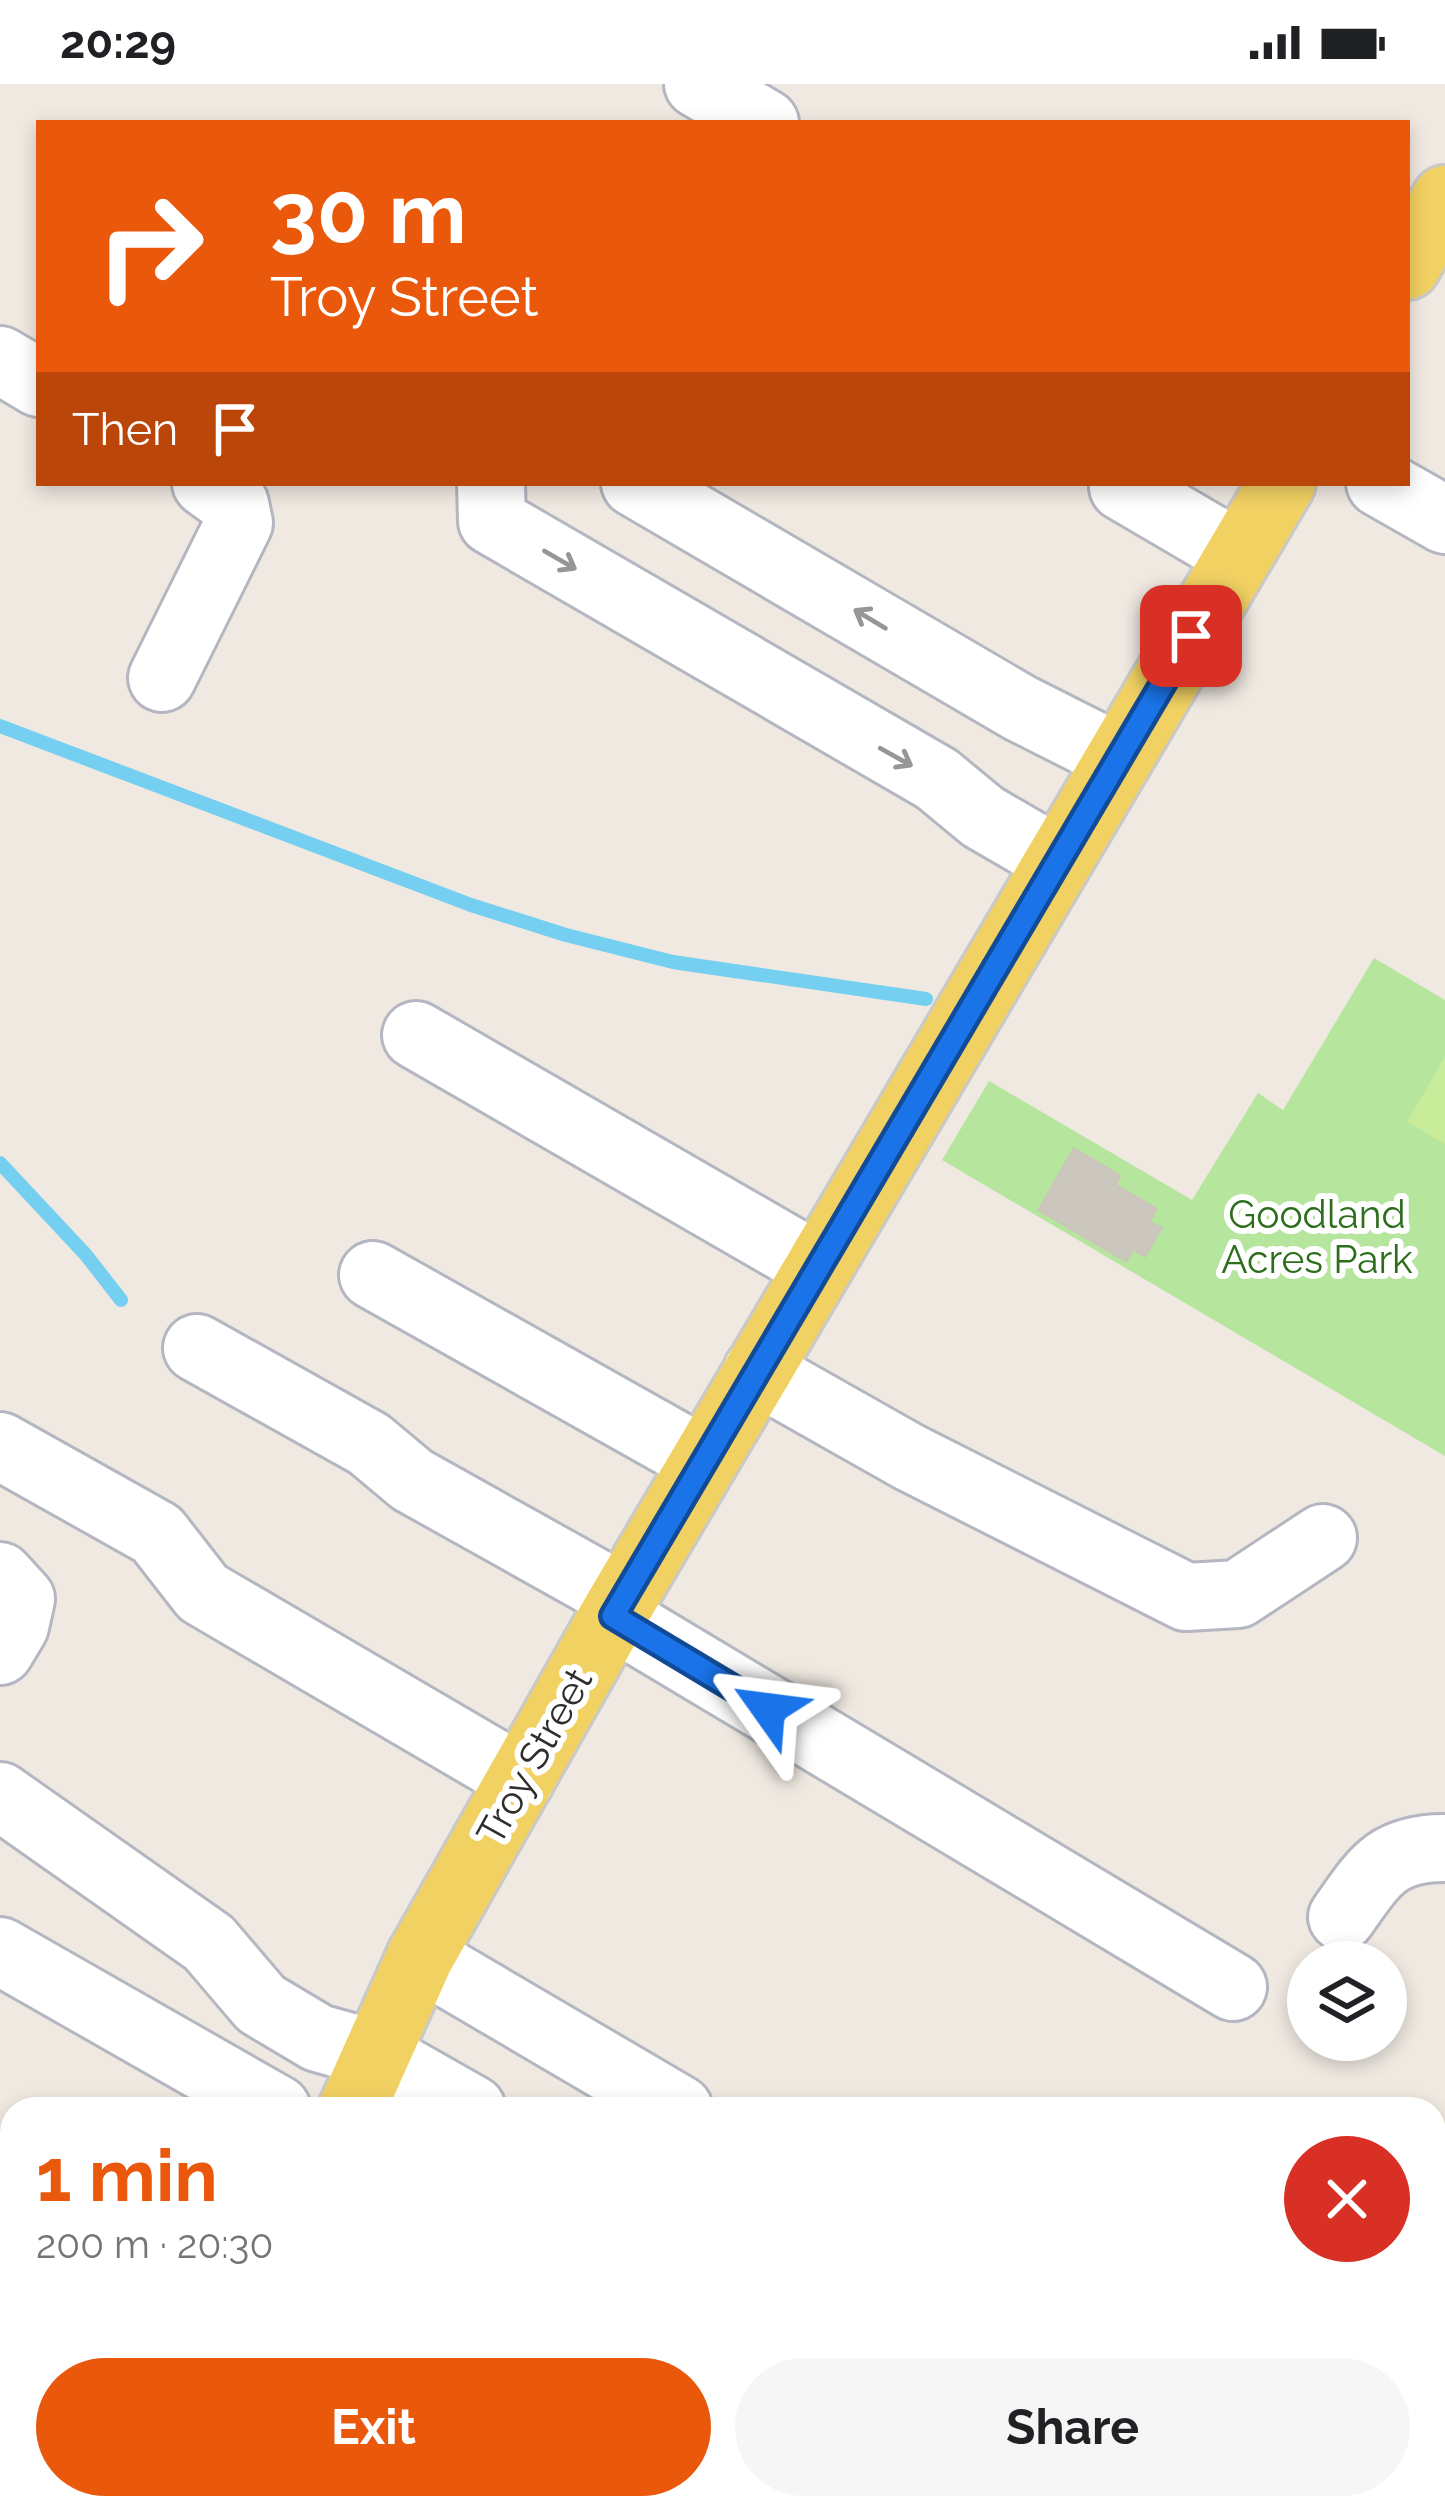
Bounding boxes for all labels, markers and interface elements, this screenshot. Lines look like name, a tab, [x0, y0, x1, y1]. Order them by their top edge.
text: 20:29	[60, 16, 176, 69]
text: 30 m	[270, 164, 467, 263]
icon: right	[72, 168, 228, 324]
text: Troy Street	[270, 265, 539, 329]
icon: arrive	[202, 396, 268, 462]
text: Then	[72, 403, 178, 456]
one-way arrow	[542, 548, 576, 572]
pin	[1140, 585, 1242, 687]
icon: arrive	[1158, 603, 1224, 669]
one-way arrow	[853, 606, 888, 630]
one-way arrow	[878, 746, 913, 769]
park label: Goodland Acres Park	[1221, 1191, 1413, 1282]
position arrow	[705, 1646, 831, 1772]
street label: Troy Street	[467, 1660, 601, 1852]
map controls	[1287, 1941, 1407, 2061]
button: layers	[1287, 1941, 1407, 2061]
text: 1 min	[36, 2133, 218, 2218]
button: close	[1284, 2136, 1410, 2262]
text: 200 m · 20:30	[36, 2221, 273, 2267]
button: Exit	[36, 2358, 711, 2496]
button: Share	[735, 2358, 1410, 2496]

